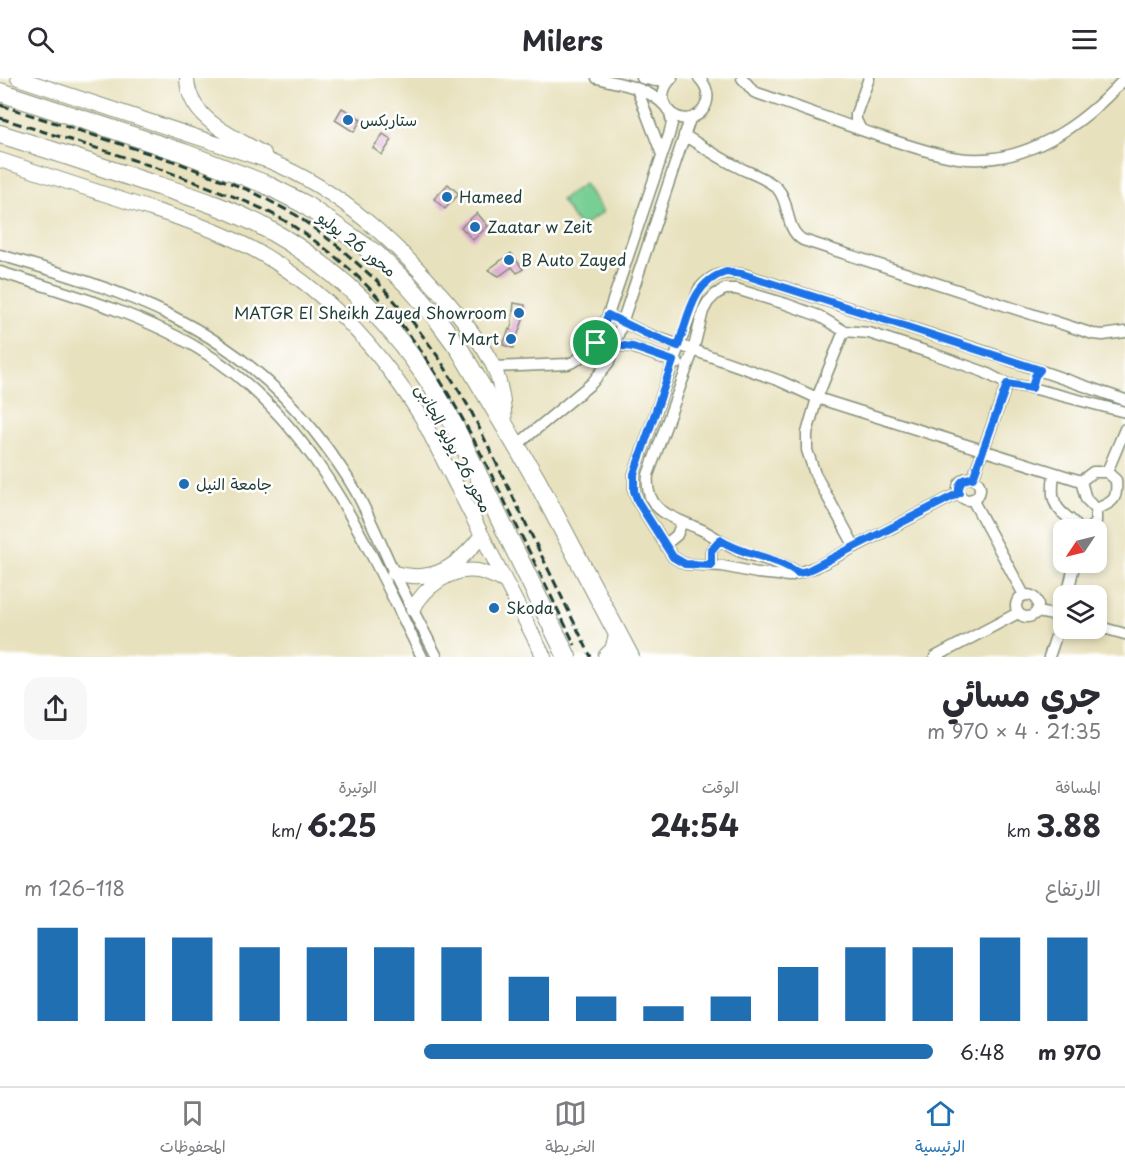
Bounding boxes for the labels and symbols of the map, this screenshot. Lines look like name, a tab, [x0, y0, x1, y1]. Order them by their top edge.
place label: ستاربكس	[360, 107, 417, 131]
marker: ستاربكس	[341, 113, 355, 127]
place label: Hameed	[459, 184, 523, 208]
marker: Hameed	[440, 190, 454, 204]
street label: محور 26 يوليو	[312, 204, 402, 282]
place label: Zaatar w Zeit	[487, 214, 593, 238]
marker: Zaatar w Zeit	[468, 220, 482, 234]
place label: B Auto Zayed	[521, 247, 626, 271]
marker: B Auto Zayed	[502, 253, 516, 267]
place label: MATGR El Sheikh Zayed Showroom	[234, 300, 507, 324]
marker: MATGR El Sheikh Zayed Showroom	[512, 306, 526, 320]
pin	[570, 317, 621, 368]
place label: 7 Mart	[447, 326, 499, 350]
marker: 7 Mart	[504, 332, 518, 346]
street label: محور 26 يوليو الجانبى	[411, 379, 499, 516]
place label: جامعة النيل	[196, 471, 272, 495]
marker: جامعة النيل	[177, 477, 191, 491]
north arrow	[1053, 519, 1107, 573]
place label: Skoda	[506, 595, 554, 619]
marker: Skoda	[487, 601, 501, 615]

